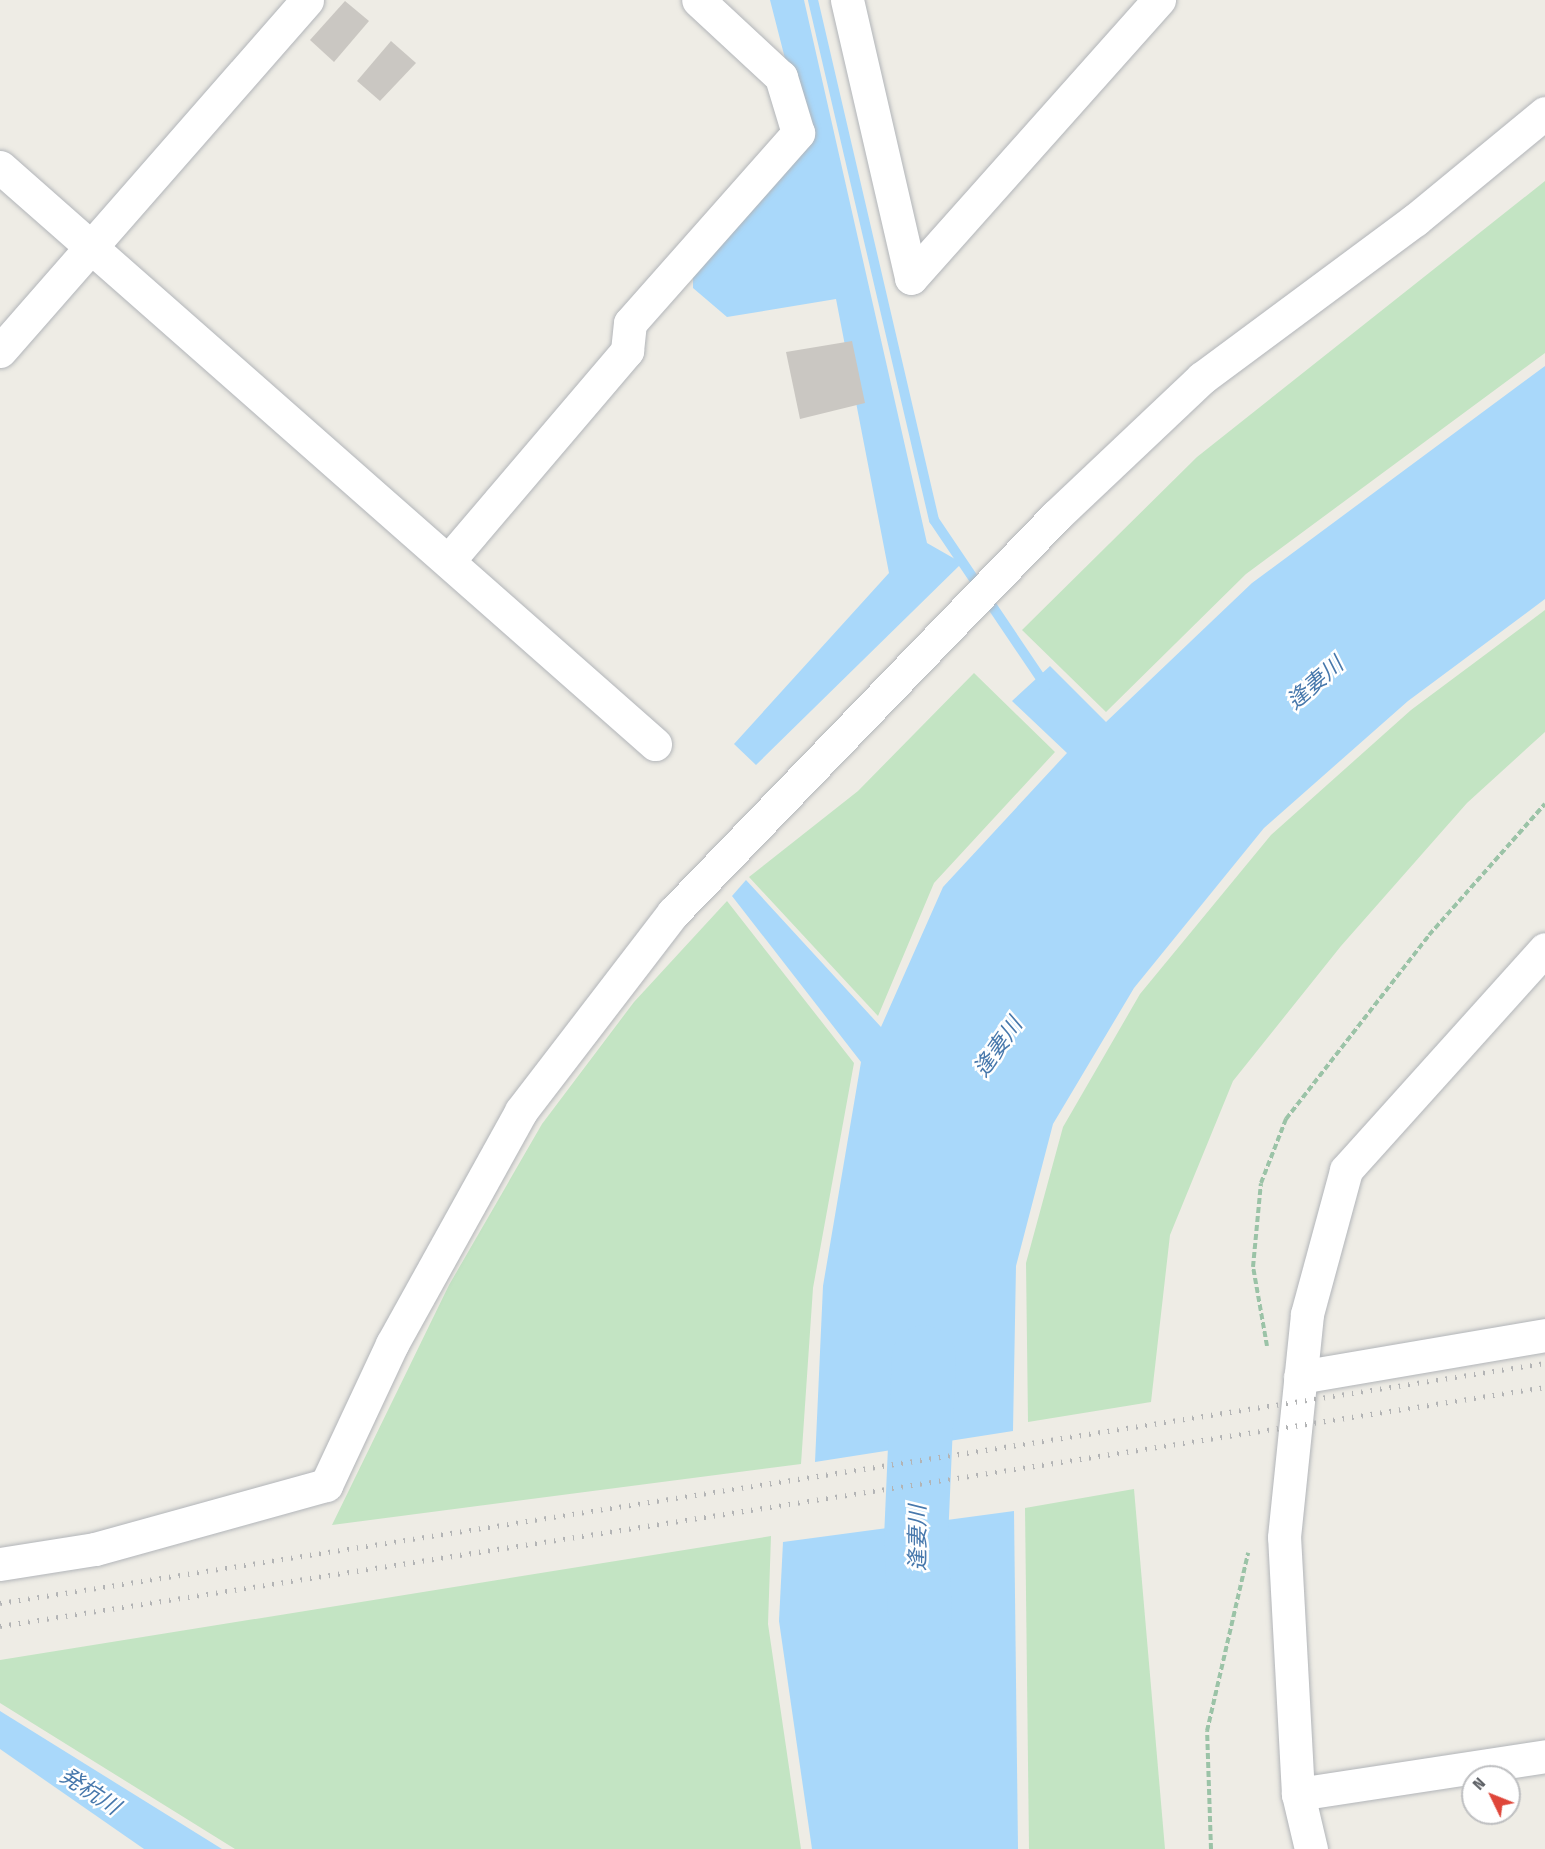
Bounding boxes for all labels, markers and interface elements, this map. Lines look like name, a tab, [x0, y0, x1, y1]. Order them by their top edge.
water label: 逢妻川	[1281, 651, 1349, 715]
water label: 逢妻川	[968, 1012, 1028, 1082]
water label: 逢妻川	[905, 1505, 931, 1571]
water label: 発杭川	[55, 1762, 125, 1820]
north arrow	[1461, 1765, 1521, 1825]
text: N	[1469, 1774, 1489, 1794]

